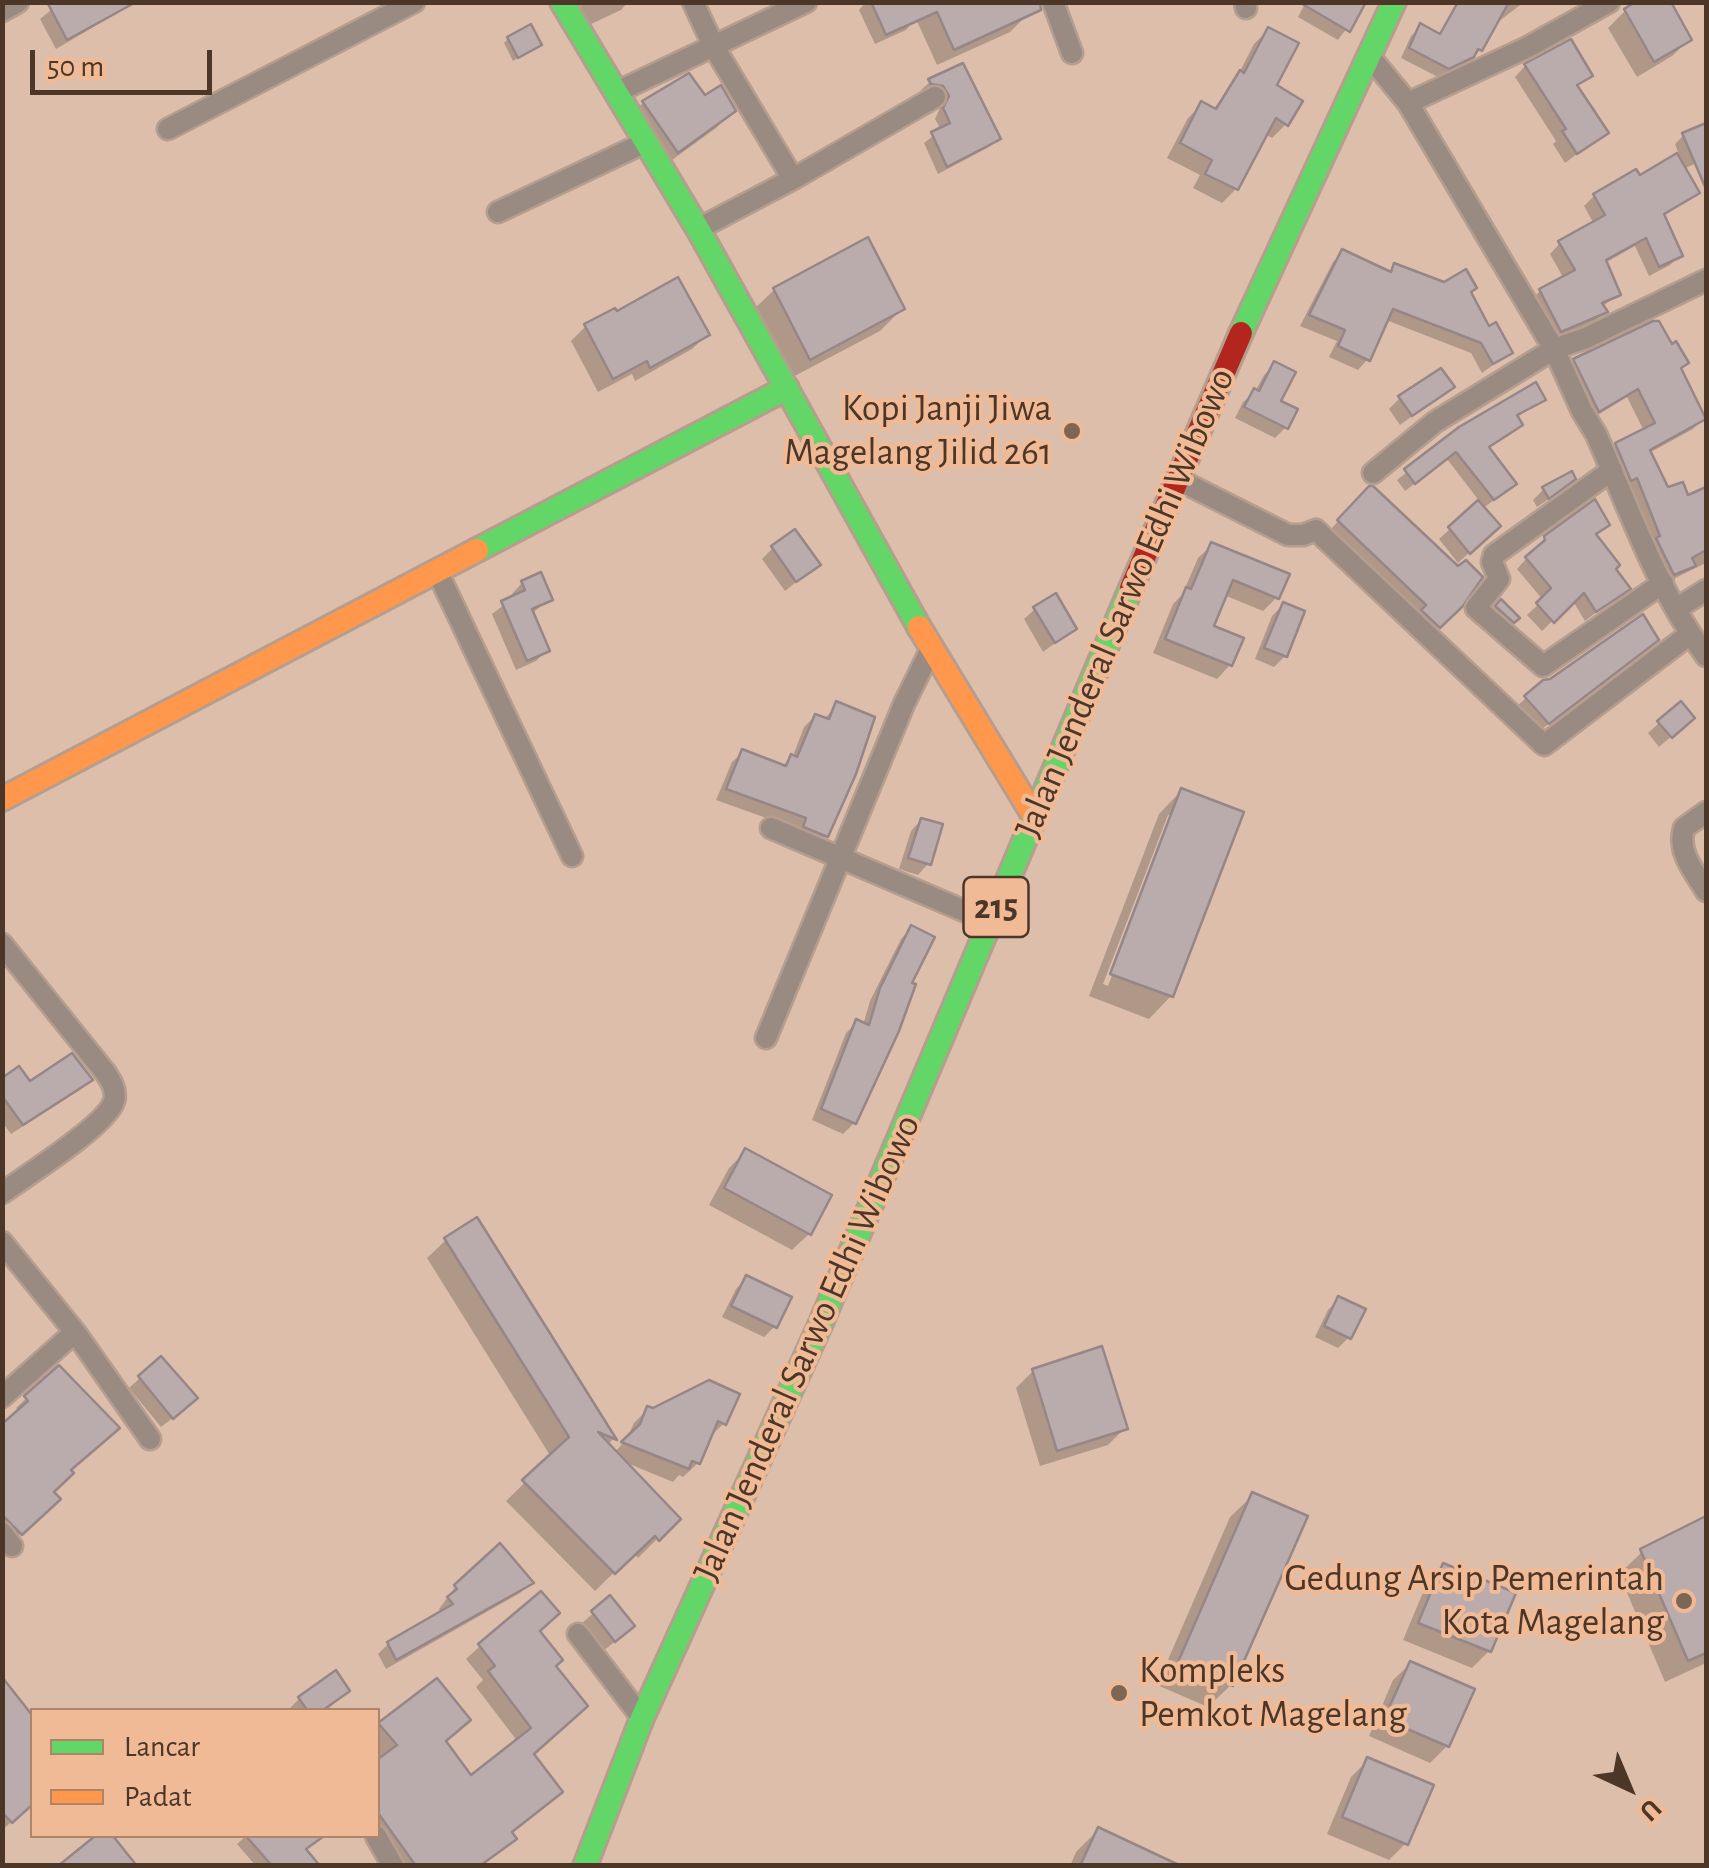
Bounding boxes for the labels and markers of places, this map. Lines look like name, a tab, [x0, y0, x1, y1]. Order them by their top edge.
place label: Kopi Janji Jiwa Magelang Jilid 261	[784, 386, 1052, 476]
marker: Kopi Janji Jiwa Magelang Jilid 261	[1061, 420, 1083, 442]
place label: Gedung Arsip Pemerintah Kota Magelang	[1285, 1556, 1664, 1646]
marker: Gedung Arsip Pemerintah Kota Magelang	[1673, 1590, 1695, 1612]
place label: Kompleks Pemkot Magelang	[1139, 1648, 1407, 1738]
marker: Kompleks Pemkot Magelang	[1108, 1682, 1130, 1704]

